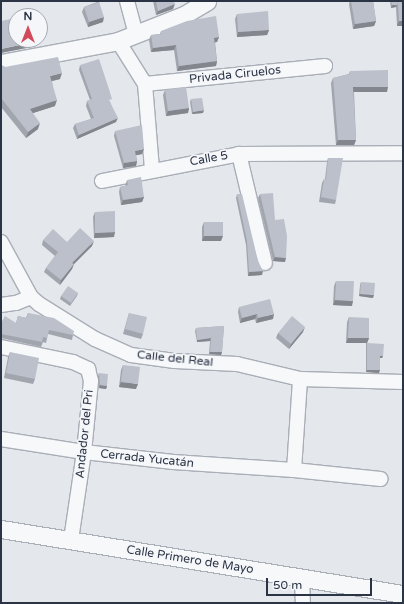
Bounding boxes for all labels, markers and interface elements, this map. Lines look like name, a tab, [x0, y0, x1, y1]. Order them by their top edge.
north arrow	[8, 8, 48, 48]
text: N	[24, 10, 32, 23]
street label: Privada Ciruelos	[188, 63, 282, 87]
street label: Calle 5	[189, 149, 229, 169]
street label: Calle del Real	[136, 348, 214, 370]
street label: Andador del Pri	[73, 389, 97, 479]
street label: Cerrada Yucatán	[99, 447, 195, 471]
street label: Calle Primero de Mayo	[125, 543, 255, 577]
scale bar	[268, 570, 374, 596]
text: 50 m	[273, 578, 302, 592]

